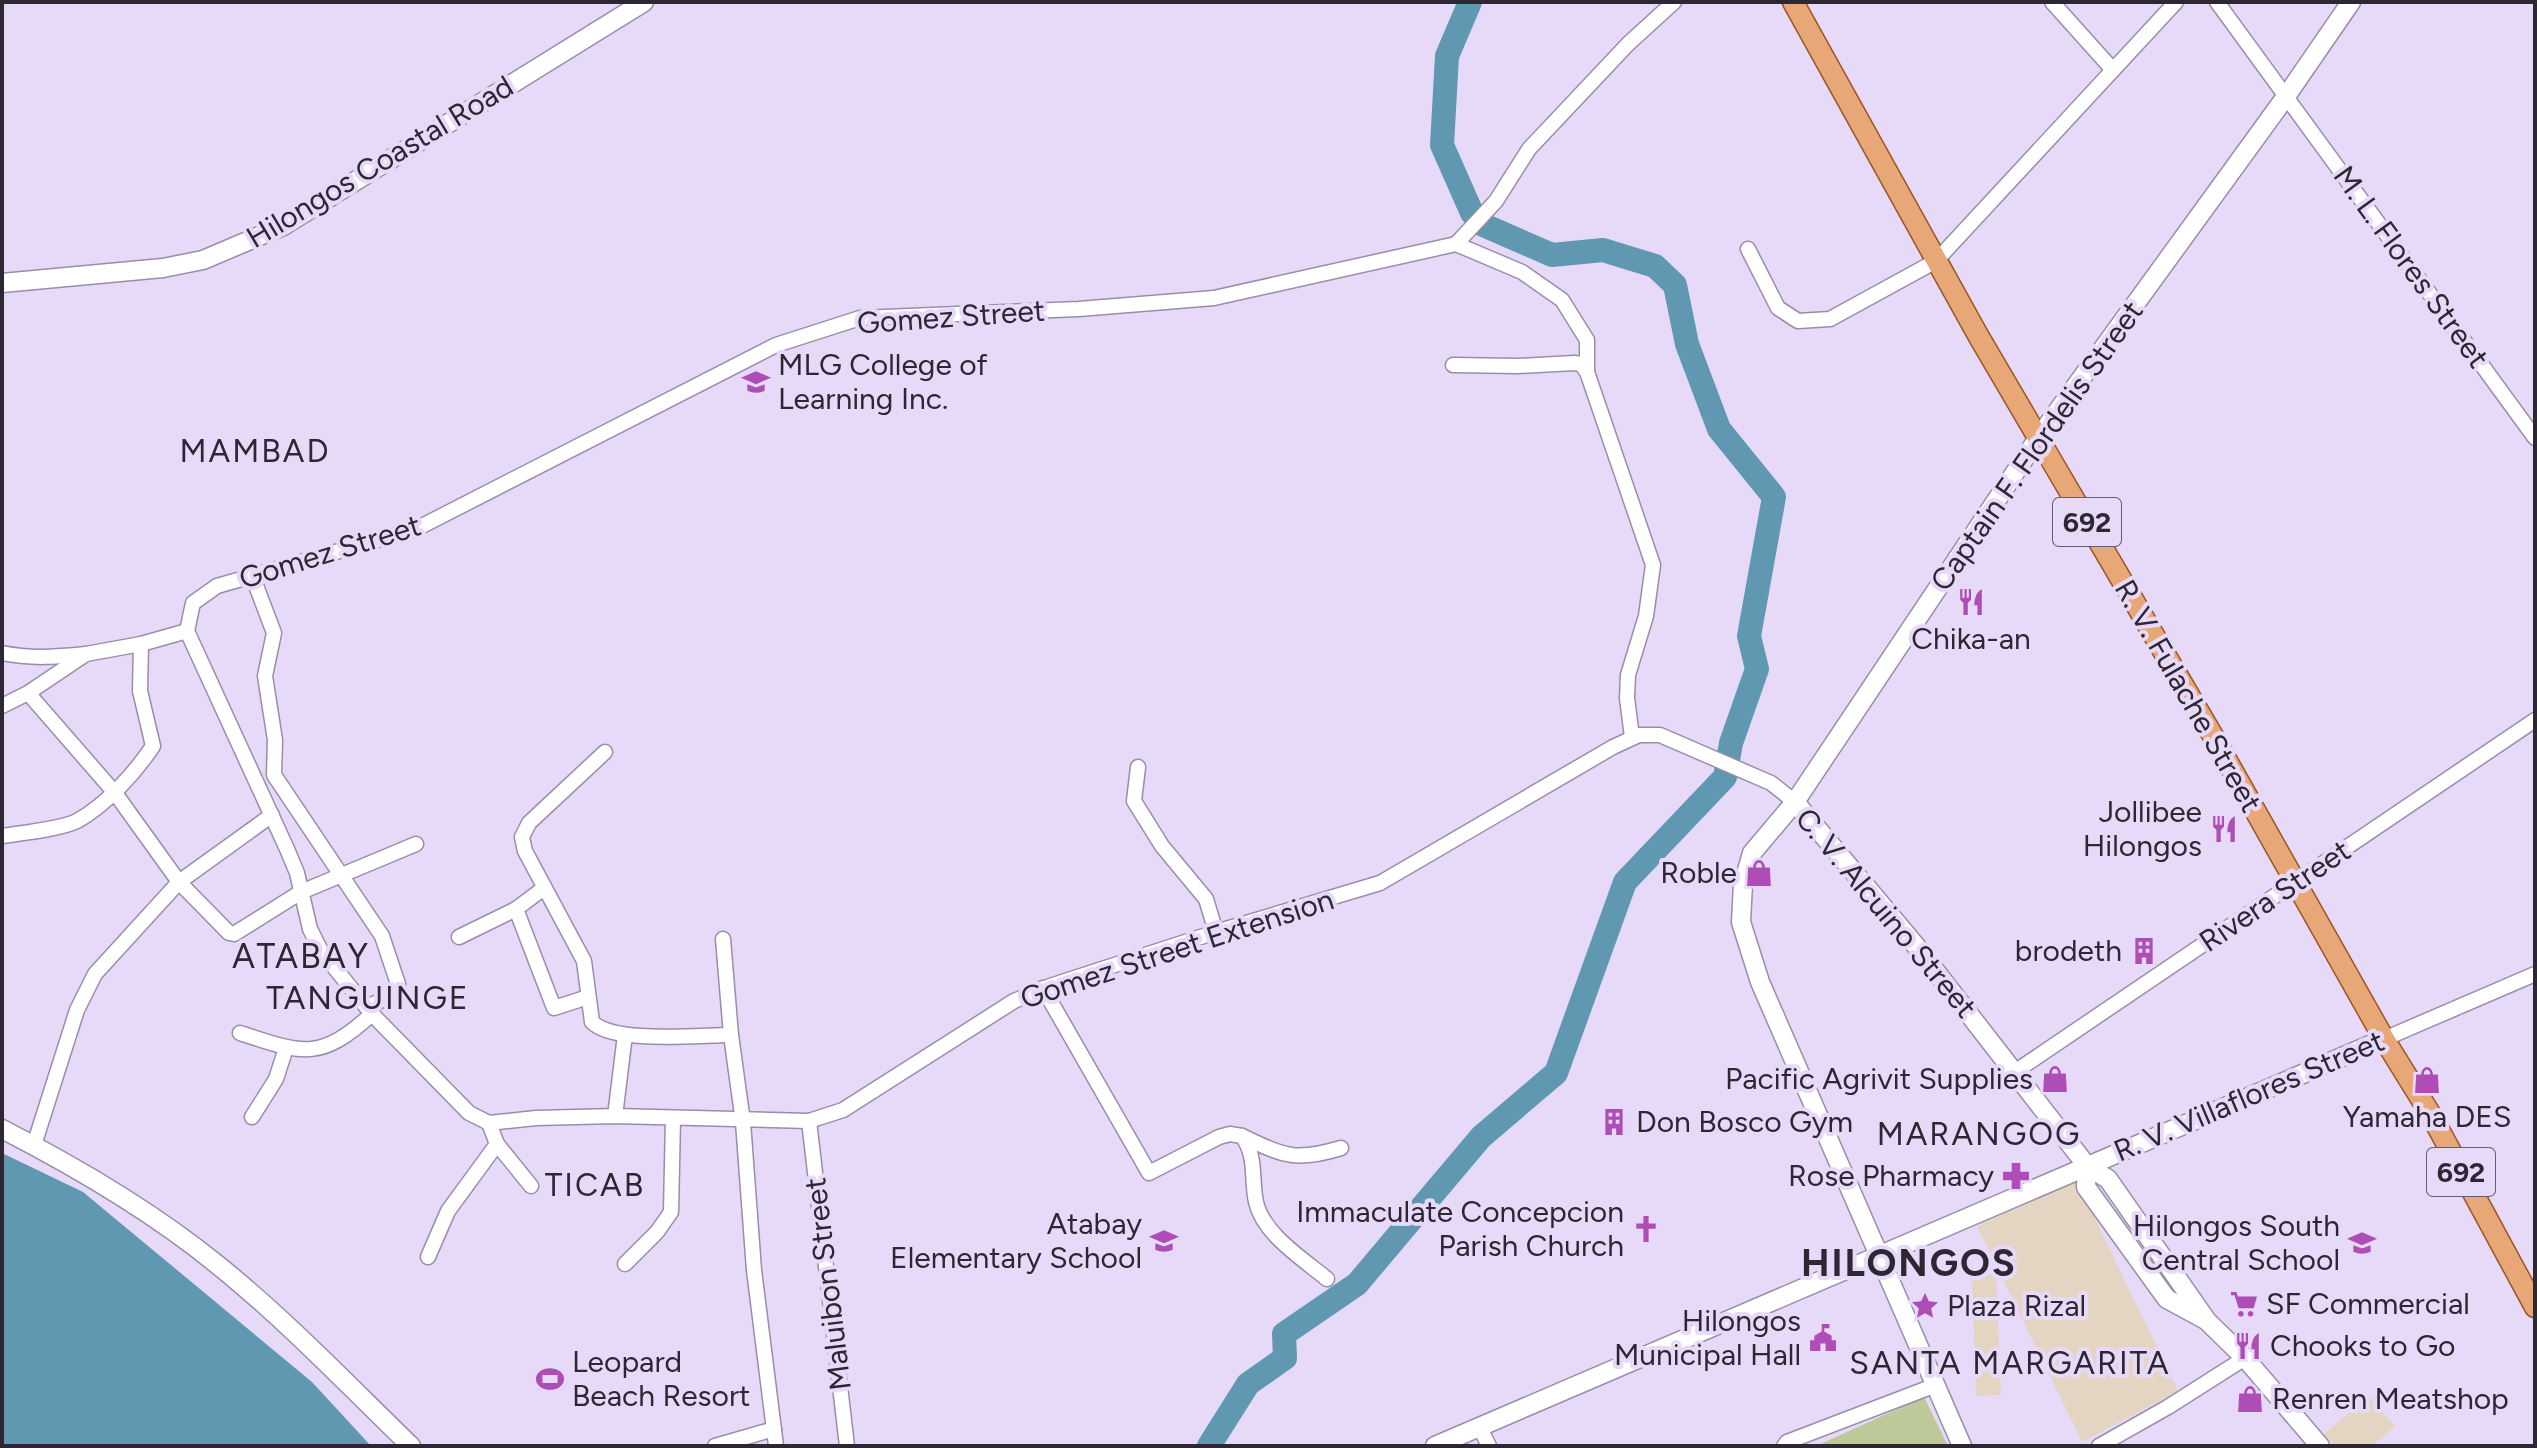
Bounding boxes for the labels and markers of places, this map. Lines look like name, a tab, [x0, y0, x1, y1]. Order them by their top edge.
place label: MLG College of Learning Inc.	[778, 346, 988, 417]
school or university icon: MLG College of Learning Inc.	[741, 367, 771, 397]
restaurant icon: Chika-an	[1956, 587, 1986, 617]
place label: Chika-an	[1911, 620, 2031, 657]
place label: Jollibee Hilongos	[2083, 793, 2202, 864]
restaurant icon: Jollibee Hilongos	[2209, 814, 2239, 844]
place label: Roble	[1660, 854, 1737, 891]
shop icon: Roble	[1744, 858, 1774, 888]
place label: brodeth	[2015, 932, 2122, 969]
building icon: brodeth	[2129, 936, 2159, 966]
place label: Pacific Agrivit Supplies	[1725, 1060, 2033, 1097]
shop icon: Pacific Agrivit Supplies	[2040, 1064, 2070, 1094]
shop icon: Yamaha DES	[2412, 1065, 2442, 1095]
place label: Yamaha DES	[2343, 1098, 2511, 1135]
place label: Don Bosco Gym	[1636, 1103, 1853, 1140]
building icon: Don Bosco Gym	[1599, 1107, 1629, 1137]
place label: Rose Pharmacy	[1788, 1157, 1994, 1194]
pharmacy icon: Rose Pharmacy	[2001, 1161, 2031, 1191]
place label: Immaculate Concepcion Parish Church	[1296, 1193, 1624, 1264]
place label: Atabay Elementary School	[890, 1205, 1142, 1276]
place label: Hilongos South Central School	[2133, 1207, 2340, 1278]
church icon: Immaculate Concepcion Parish Church	[1631, 1214, 1661, 1244]
school or university icon: Atabay Elementary School	[1149, 1226, 1179, 1256]
school or university icon: Hilongos South Central School	[2347, 1228, 2377, 1258]
place label: SF Commercial	[2266, 1285, 2470, 1322]
place label: Plaza Rizal	[1947, 1287, 2086, 1324]
supermarket icon: SF Commercial	[2229, 1289, 2259, 1319]
place icon: Plaza Rizal	[1910, 1291, 1940, 1321]
place label: Hilongos Municipal Hall	[1614, 1302, 1801, 1373]
public building icon: Hilongos Municipal Hall	[1808, 1323, 1838, 1353]
place label: Chooks to Go	[2270, 1327, 2455, 1364]
restaurant icon: Chooks to Go	[2233, 1331, 2263, 1361]
place label: Leopard Beach Resort	[572, 1343, 750, 1414]
sports icon: Leopard Beach Resort	[535, 1364, 565, 1394]
place label: Renren Meatshop	[2272, 1380, 2509, 1417]
shop icon: Renren Meatshop	[2235, 1384, 2265, 1414]

